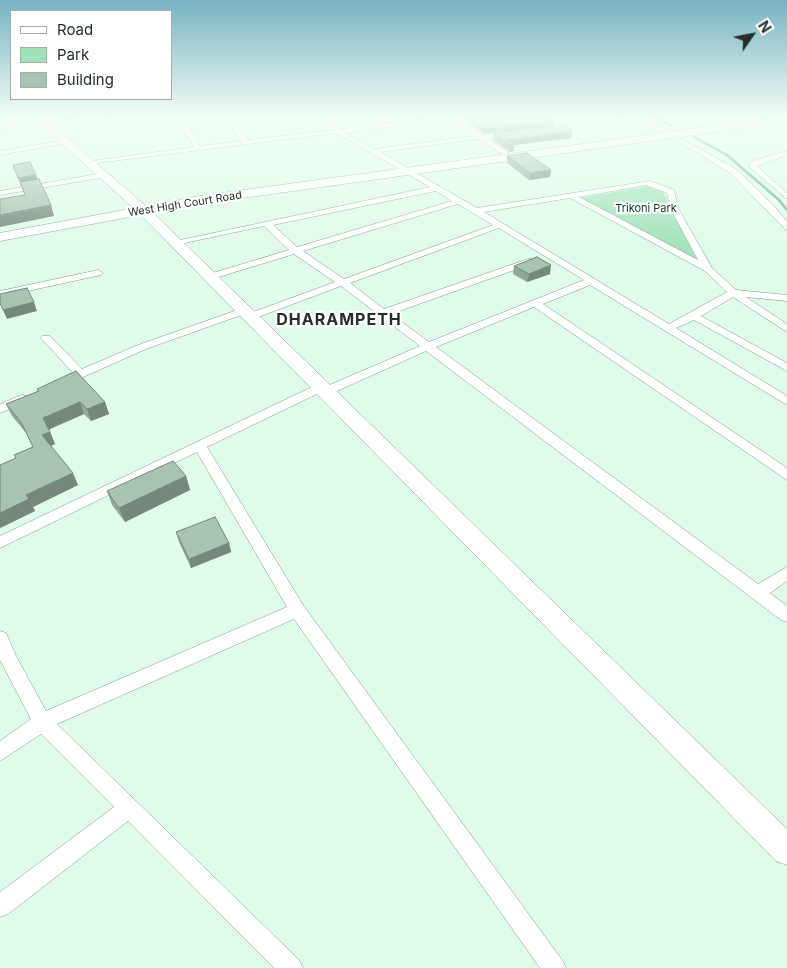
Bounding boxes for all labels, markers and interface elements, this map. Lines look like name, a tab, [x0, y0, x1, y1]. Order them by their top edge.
legend	[10, 10, 172, 100]
north arrow	[727, 10, 777, 60]
text: N	[755, 17, 775, 36]
text: Road	[57, 20, 93, 39]
text: Park	[57, 45, 89, 64]
text: Building	[57, 70, 114, 89]
street label: West High Court Road	[127, 188, 243, 220]
park label: Trikoni Park	[615, 202, 677, 216]
district label: DHARAMPETH	[275, 310, 403, 330]

